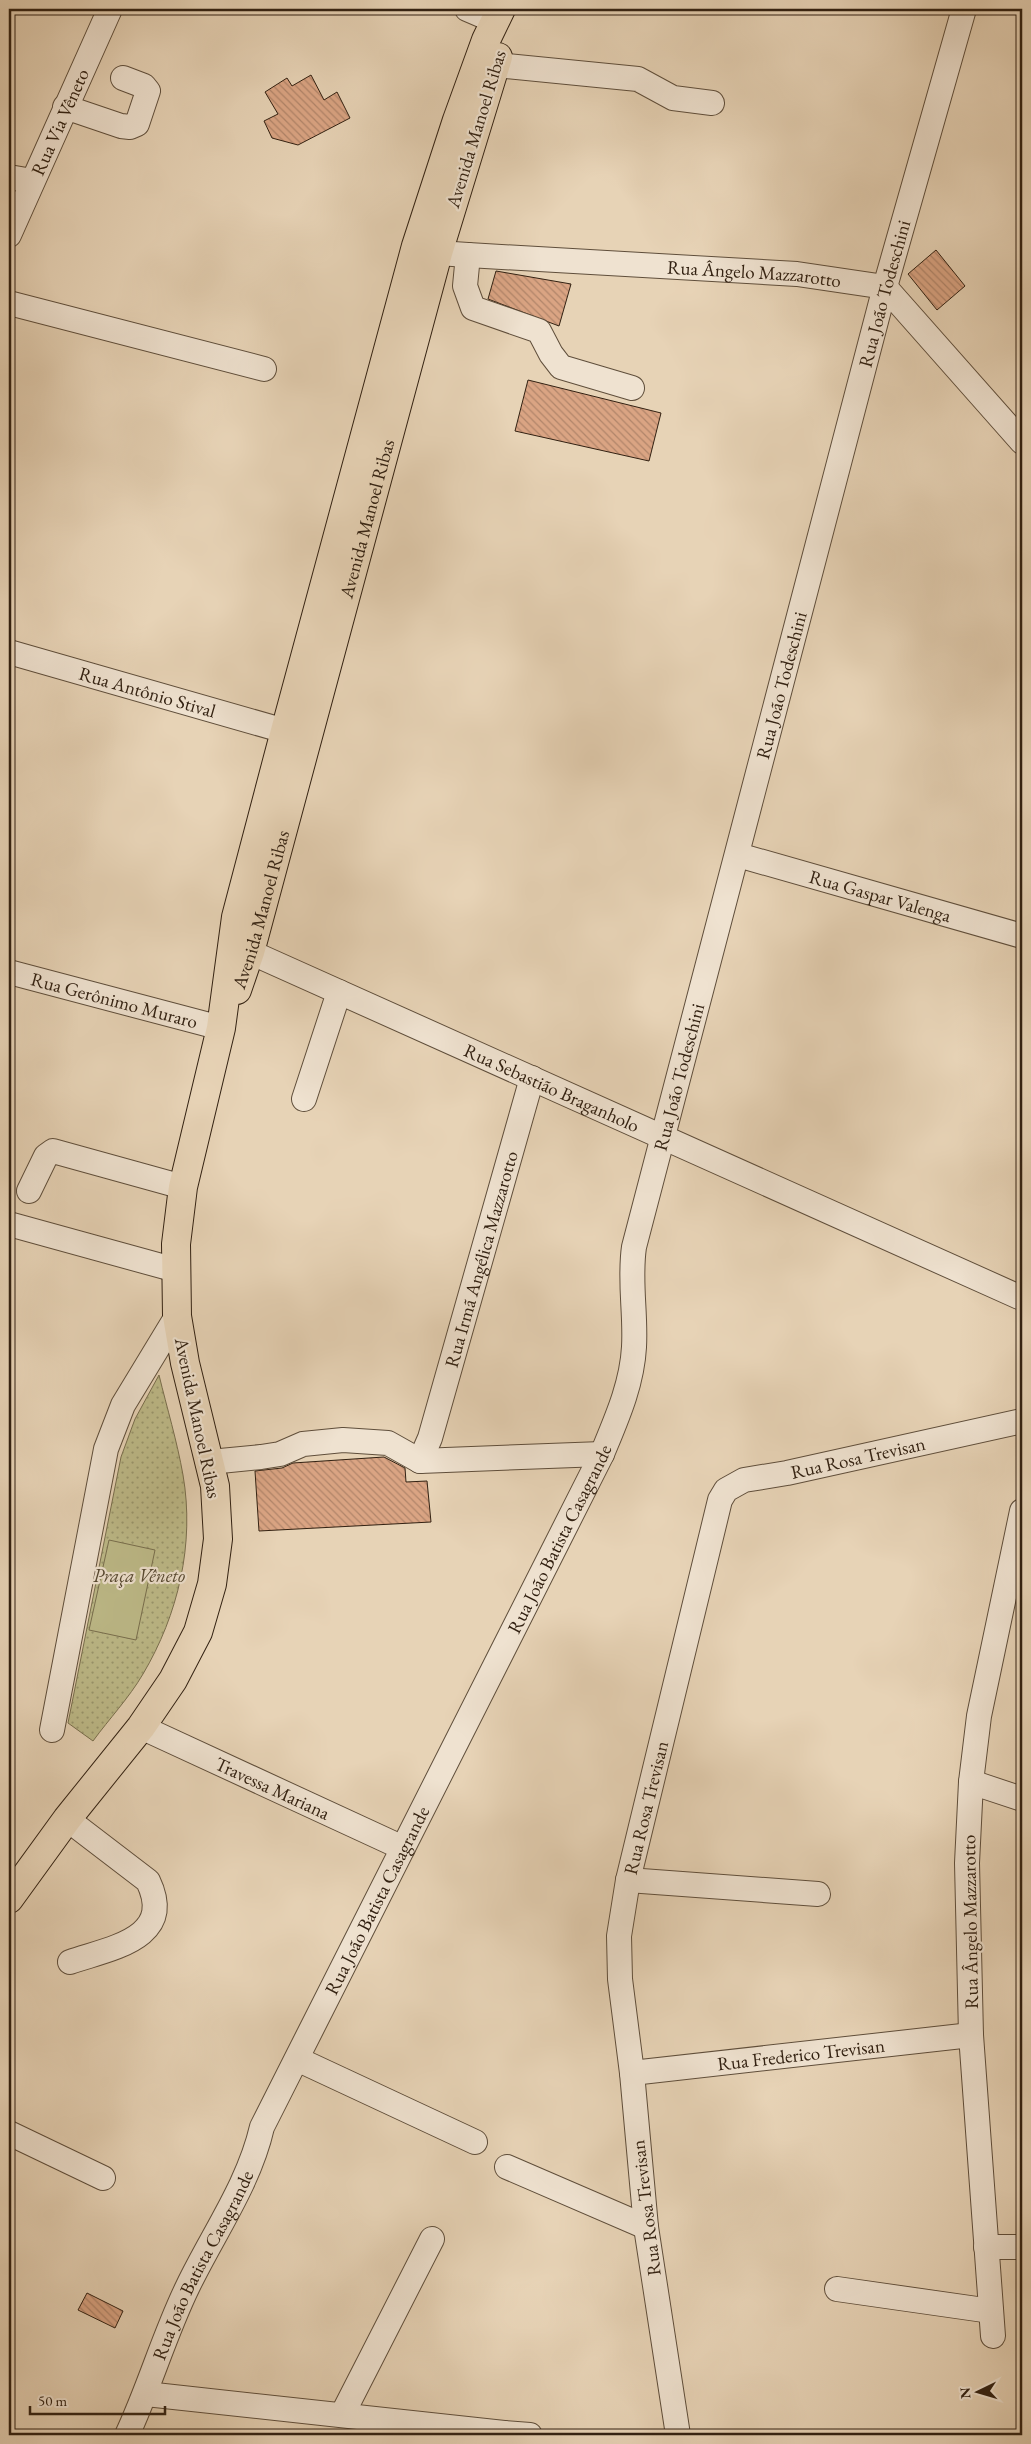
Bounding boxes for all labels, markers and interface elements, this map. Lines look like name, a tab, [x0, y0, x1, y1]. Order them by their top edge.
street label: Avenida Manoel Ribas	[440, 47, 512, 212]
street label: Rua Via Vêneto	[25, 64, 94, 179]
street label: Rua João Todeschini	[852, 217, 916, 370]
street label: Rua Ângelo Mazzarotto	[666, 254, 843, 293]
street label: Avenida Manoel Ribas	[333, 436, 400, 602]
street label: Rua João Todeschini	[750, 608, 812, 762]
street label: Rua Antônio Stival	[76, 660, 219, 723]
street label: Avenida Manoel Ribas	[226, 827, 295, 993]
street label: Rua Gaspar Valenga	[807, 864, 954, 928]
street label: Rua Gerônimo Muraro	[28, 966, 201, 1034]
street label: Rua João Todeschini	[647, 1000, 710, 1154]
street label: Rua Sebastião Braganholo	[460, 1037, 644, 1138]
street label: Rua Irmã Angélica Mazzarotto	[438, 1148, 523, 1370]
street label: Avenida Manoel Ribas	[169, 1334, 227, 1501]
street label: Rua Rosa Trevisan	[788, 1430, 927, 1484]
street label: Rua João Batista Casagrande	[501, 1441, 617, 1637]
park label: Praça Vêneto	[93, 1563, 185, 1588]
street label: Rua Rosa Trevisan	[617, 1738, 674, 1877]
street label: Travessa Mariana	[211, 1750, 335, 1825]
street label: Rua João Batista Casagrande	[318, 1802, 435, 1999]
street label: Rua Ângelo Mazzarotto	[956, 1835, 984, 2009]
street label: Rua Frederico Trevisan	[716, 2032, 886, 2076]
street label: Rua Rosa Trevisan	[625, 2139, 667, 2277]
street label: Rua João Batista Casagrande	[146, 2166, 259, 2364]
north arrow	[954, 2366, 1004, 2416]
scale bar	[30, 2384, 165, 2416]
text: N	[956, 2386, 975, 2400]
text: 50 m	[38, 2391, 67, 2410]

